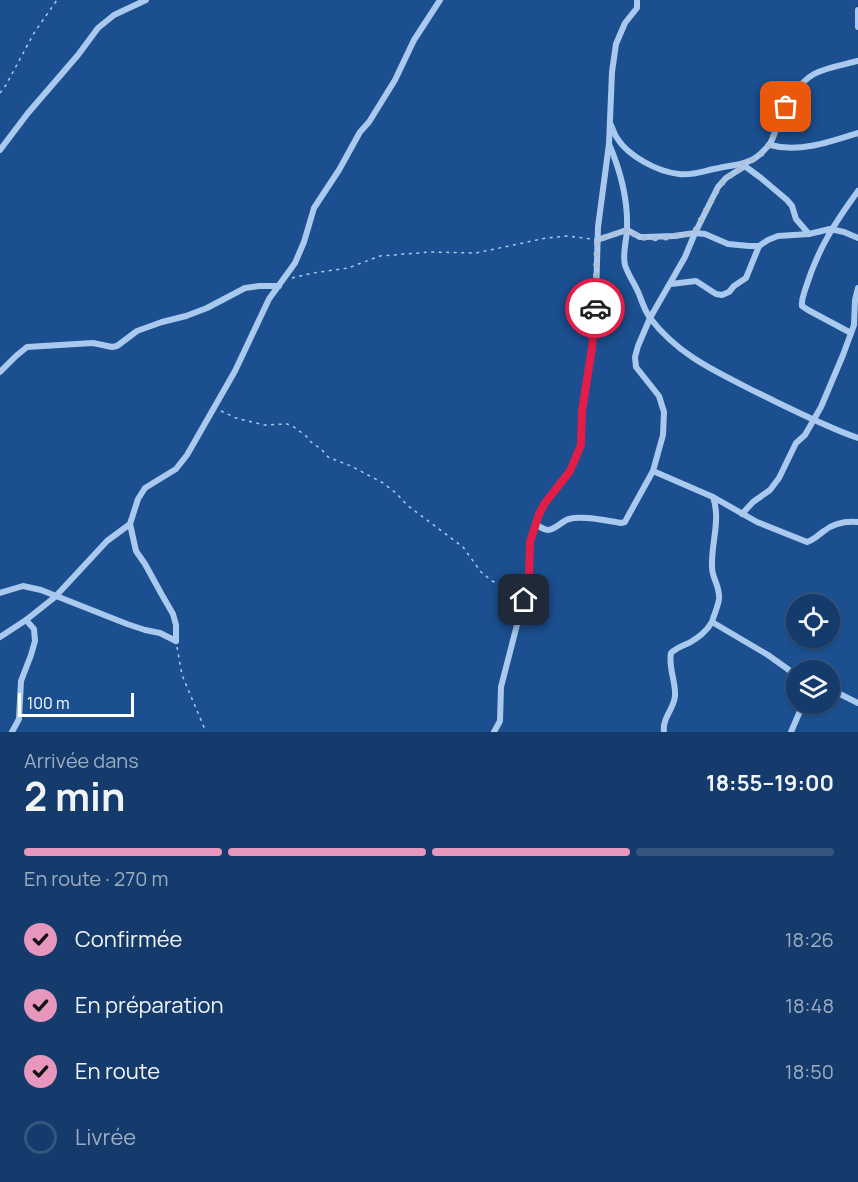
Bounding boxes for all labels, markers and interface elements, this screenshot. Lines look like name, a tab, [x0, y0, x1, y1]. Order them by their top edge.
pin	[760, 81, 811, 132]
icon: bag	[769, 90, 802, 123]
courier	[565, 278, 625, 338]
icon: car	[579, 292, 612, 325]
pin	[498, 574, 549, 625]
icon: home	[507, 583, 540, 616]
map controls	[786, 594, 840, 714]
button: locate	[786, 594, 840, 648]
button: layers	[786, 660, 840, 714]
scale bar	[18, 690, 134, 718]
text: 100 m	[27, 692, 70, 714]
text: Arrivée dans	[24, 747, 139, 774]
text: 18:55–19:00	[706, 768, 834, 798]
text: 2 min	[24, 769, 125, 823]
text: En route · 270 m	[24, 865, 168, 892]
icon: check	[24, 923, 57, 956]
text: Confirmée	[75, 924, 182, 954]
text: 18:26	[785, 926, 834, 953]
icon: check	[24, 989, 57, 1022]
text: En préparation	[75, 990, 223, 1020]
text: 18:48	[785, 992, 834, 1019]
icon: check	[24, 1055, 57, 1088]
text: En route	[75, 1056, 160, 1086]
text: 18:50	[785, 1058, 834, 1085]
text: Livrée	[75, 1122, 136, 1152]

